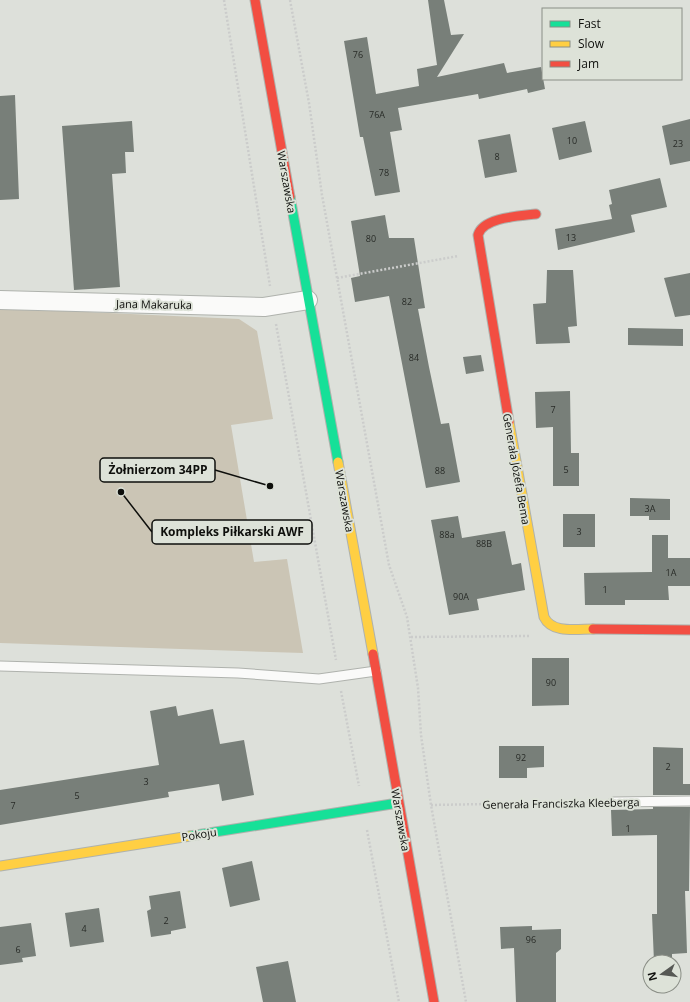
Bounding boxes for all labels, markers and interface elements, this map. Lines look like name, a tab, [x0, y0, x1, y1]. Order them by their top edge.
legend	[542, 8, 682, 80]
text: Fast	[578, 15, 601, 32]
text: Slow	[578, 35, 605, 52]
house number: 76	[353, 48, 363, 61]
text: Jam	[577, 55, 599, 72]
house number: 76A	[369, 108, 385, 121]
house number: 10	[567, 134, 577, 147]
house number: 23	[673, 137, 683, 150]
street label: Warszawska	[274, 150, 300, 214]
house number: 8	[494, 150, 500, 163]
house number: 78	[379, 166, 389, 179]
house number: 13	[566, 231, 576, 244]
house number: 80	[366, 232, 376, 245]
house number: 82	[402, 295, 412, 308]
street label: Jana Makaruka	[115, 296, 192, 312]
house number: 84	[409, 351, 419, 364]
house number: 7	[550, 403, 556, 416]
street label: Generała Józefa Bema	[500, 412, 534, 526]
callout: Żołnierzom 34PP	[100, 458, 215, 482]
text: Żołnierzom 34PP	[108, 461, 208, 478]
house number: 5	[563, 463, 569, 476]
house number: 88	[435, 464, 445, 477]
street label: Warszawska	[332, 469, 358, 533]
house number: 3A	[645, 502, 656, 515]
callout: Kompleks Piłkarski AWF	[152, 520, 312, 544]
text: Kompleks Piłkarski AWF	[160, 523, 304, 540]
house number: 3	[576, 525, 582, 538]
house number: 88a	[439, 528, 455, 541]
house number: 88B	[476, 537, 492, 550]
house number: 1A	[666, 566, 677, 579]
house number: 1	[602, 583, 608, 596]
house number: 90A	[453, 590, 469, 603]
house number: 90	[546, 676, 556, 689]
house number: 92	[516, 751, 526, 764]
house number: 2	[665, 760, 671, 773]
house number: 3	[143, 775, 149, 788]
street label: Warszawska	[388, 788, 414, 852]
house number: 5	[74, 789, 80, 802]
street label: Generała Franciszka Kleeberga	[482, 794, 640, 812]
house number: 7	[10, 799, 16, 812]
house number: 1	[625, 822, 631, 835]
street label: Pokoju	[180, 824, 218, 844]
house number: 2	[163, 914, 169, 927]
house number: 4	[81, 922, 87, 935]
house number: 96	[526, 933, 536, 946]
house number: 6	[15, 943, 21, 956]
north arrow	[642, 954, 682, 994]
text: N	[643, 970, 660, 983]

